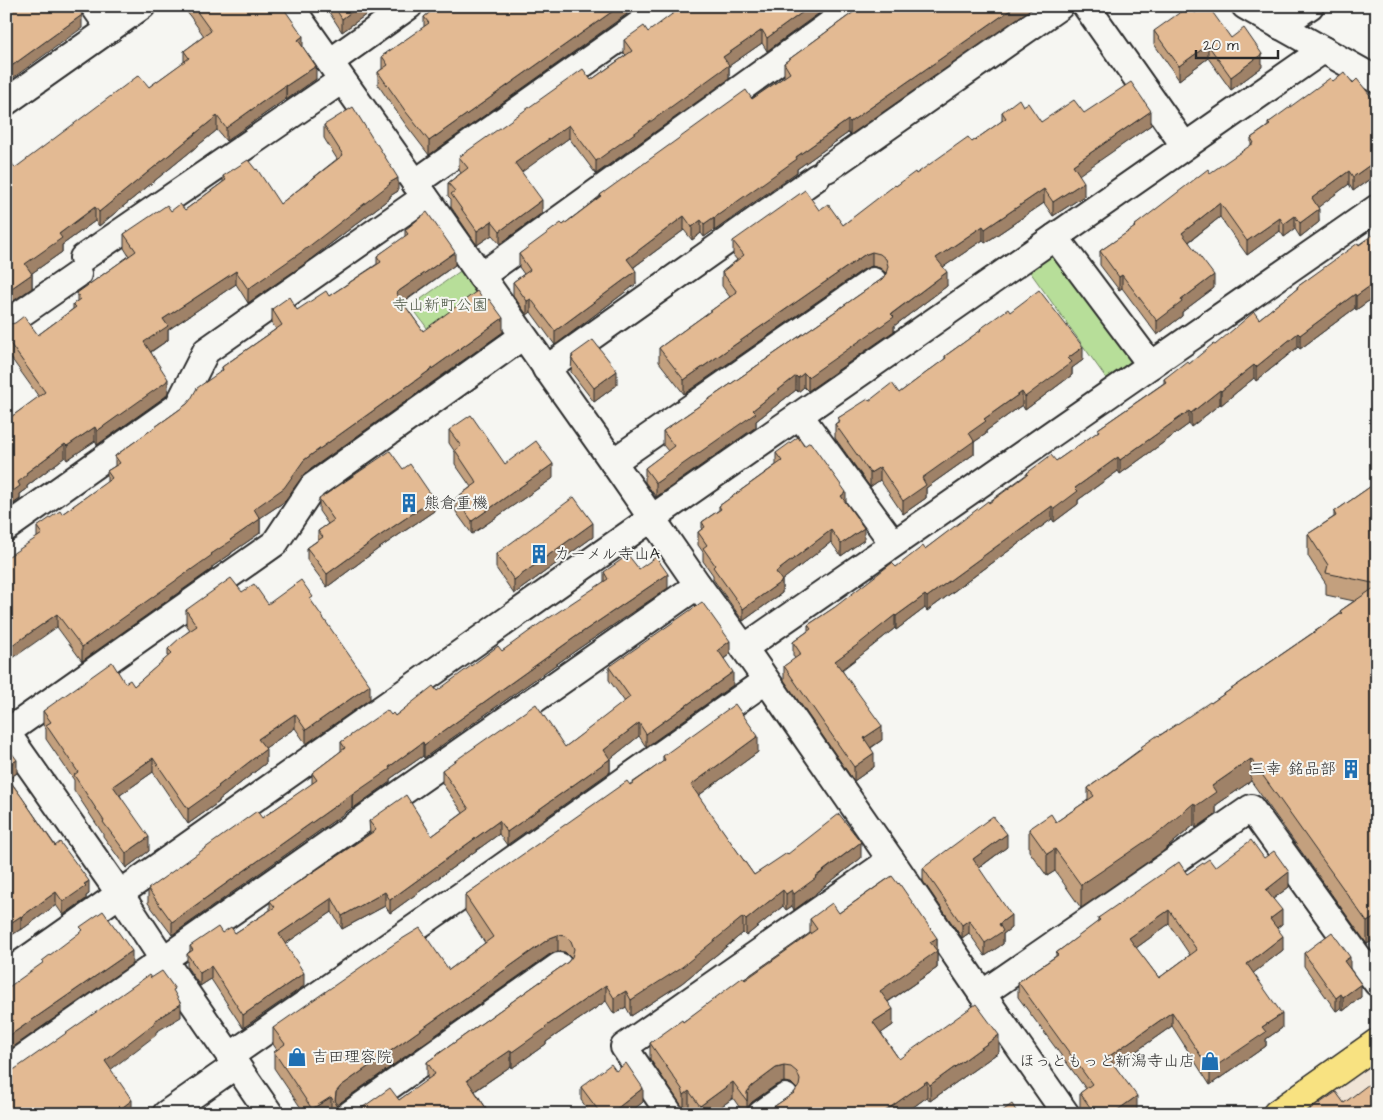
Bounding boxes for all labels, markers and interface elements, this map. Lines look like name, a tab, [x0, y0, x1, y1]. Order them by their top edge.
scale bar	[1196, 28, 1278, 60]
text: 20 m	[1203, 35, 1239, 56]
park label: 寺山新町公園	[392, 294, 488, 316]
building icon: 熊倉重機	[398, 492, 420, 514]
place label: 熊倉重機	[424, 492, 488, 514]
building icon: カーメル寺山A	[528, 543, 550, 565]
place label: カーメル寺山A	[554, 543, 660, 565]
place label: 三幸 銘品部	[1250, 758, 1336, 780]
building icon: 三幸 銘品部	[1340, 758, 1362, 780]
shop icon: 吉田理容院	[286, 1046, 308, 1068]
place label: 吉田理容院	[312, 1046, 392, 1068]
place label: ほっともっと新潟寺山店	[1019, 1050, 1195, 1072]
shop icon: ほっともっと新潟寺山店	[1199, 1050, 1221, 1072]

